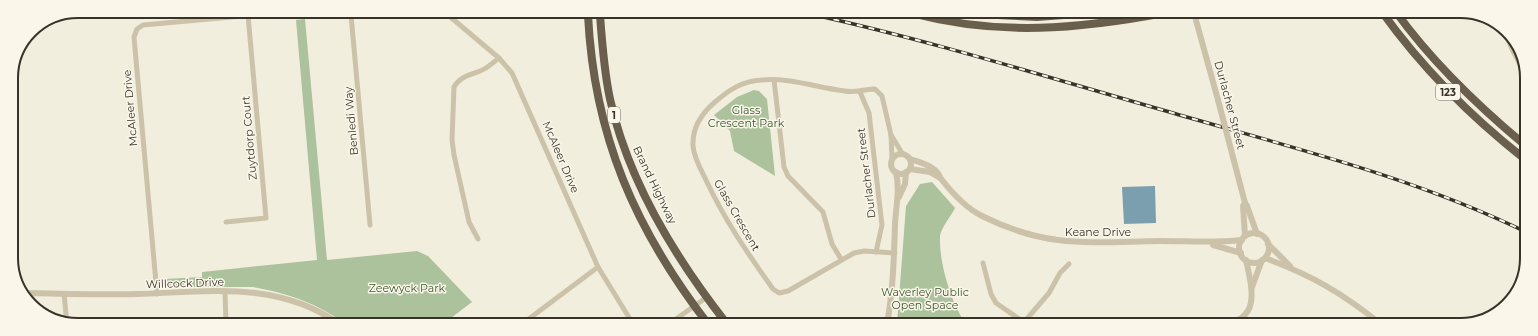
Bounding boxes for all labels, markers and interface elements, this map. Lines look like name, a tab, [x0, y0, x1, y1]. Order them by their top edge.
street label: Durlacher Street	[1211, 59, 1249, 151]
street label: McAleer Drive	[120, 69, 140, 147]
road number: 123	[1436, 84, 1460, 100]
street label: Benledi Way	[341, 86, 361, 156]
street label: Zuytdorp Court	[238, 95, 260, 181]
park label: Glass Crescent Park	[708, 103, 785, 130]
road number: 1	[608, 107, 620, 123]
street label: McAleer Drive	[540, 119, 583, 195]
street label: Durlacher Street	[853, 126, 878, 219]
street label: Brand Highway	[630, 144, 680, 226]
street label: Glass Crescent	[711, 177, 763, 254]
street label: Keane Drive	[1065, 225, 1132, 239]
street label: Willcock Drive	[146, 275, 225, 291]
park label: Zeewyck Park	[369, 281, 446, 295]
park label: Waverley Public Open Space	[881, 285, 969, 312]

